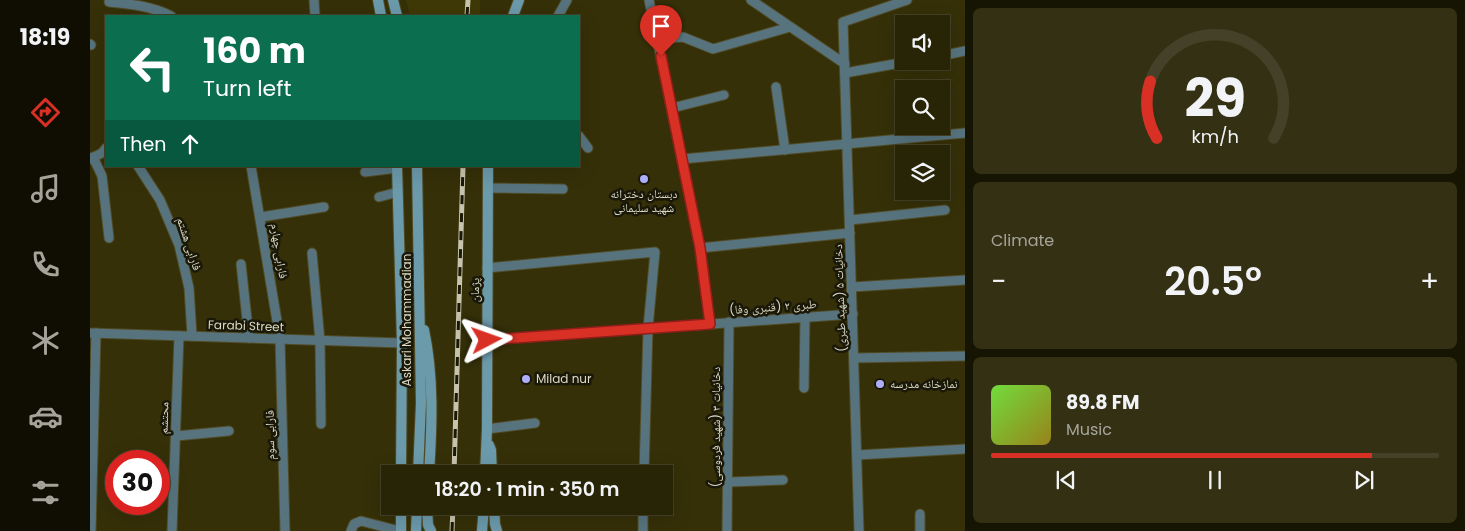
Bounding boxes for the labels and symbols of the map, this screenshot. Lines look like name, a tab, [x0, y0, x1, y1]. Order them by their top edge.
pin	[640, 5, 682, 56]
marker: دبستان دخترانه شهید سلیمانی	[638, 173, 650, 185]
place label: دبستان دخترانه شهید سلیمانی	[610, 185, 678, 216]
street label: فارابی هشتم	[173, 215, 206, 273]
street label: فارابی چهارم	[267, 222, 292, 280]
street label: دخانیات ۵ (شهید طبری)	[829, 244, 850, 352]
street label: Askari Mohammadian	[398, 254, 415, 386]
street label: پژمان	[466, 277, 483, 302]
street label: طبری ۲ (قنبری وفا)	[729, 295, 817, 318]
position arrow	[460, 313, 512, 365]
street label: Farabi Street	[208, 316, 284, 335]
street label: دخانیات ۳ (شهید فردوسی)	[707, 367, 724, 487]
place label: Milad nur	[536, 370, 592, 387]
marker: Milad nur	[520, 373, 532, 385]
place label: نمازخانه مدرسه	[890, 375, 958, 392]
marker: نمازخانه مدرسه	[874, 378, 886, 390]
street label: محتشم	[154, 402, 173, 434]
street label: فارابی سوم	[261, 410, 278, 460]
speed limit sign: 30	[105, 450, 170, 515]

